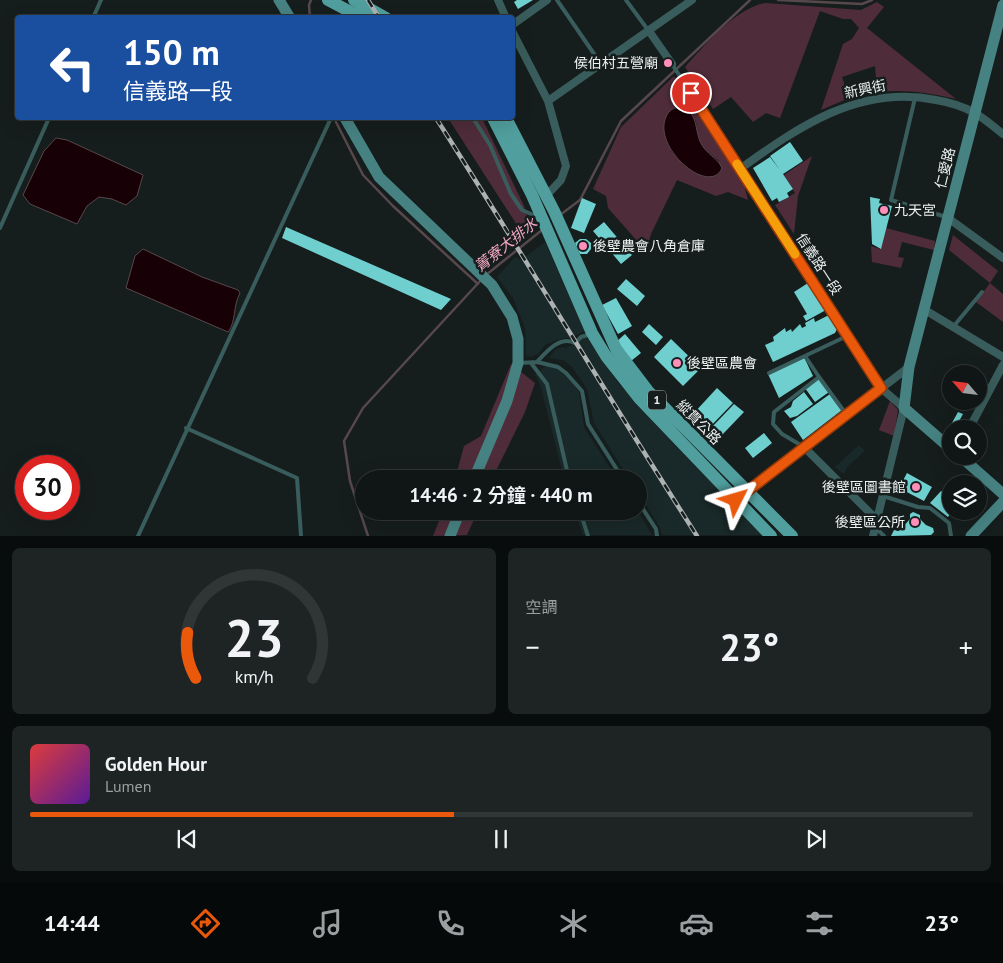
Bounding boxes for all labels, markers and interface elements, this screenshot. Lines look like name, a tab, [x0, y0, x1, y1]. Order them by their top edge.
text: 150 m	[123, 29, 220, 75]
icon: left	[40, 35, 105, 100]
place label: 侯伯村五營廟	[574, 54, 658, 72]
marker: 侯伯村五營廟	[662, 57, 674, 69]
pin	[670, 72, 712, 114]
street label: 新興街	[843, 76, 887, 102]
text: 信義路一段	[123, 77, 233, 105]
icon: arrive	[677, 79, 705, 107]
street label: 仁愛路	[931, 145, 959, 191]
place label: 九天宮	[894, 201, 936, 219]
marker: 九天宮	[878, 204, 890, 216]
water label: 菁寮大排水	[471, 213, 542, 276]
street label: 信義路一段	[792, 230, 846, 298]
place label: 後壁農會八角倉庫	[593, 237, 705, 255]
marker: 後壁農會八角倉庫	[577, 240, 589, 252]
place label: 後壁區農會	[687, 354, 757, 372]
marker: 後壁區農會	[671, 357, 683, 369]
north arrow	[942, 365, 988, 410]
map controls	[942, 365, 987, 520]
road number: 1	[648, 390, 666, 410]
street label: 縱貫公路	[673, 396, 725, 448]
button: search	[942, 420, 987, 465]
speed limit sign: 30	[15, 455, 80, 520]
position arrow	[709, 473, 761, 525]
button: layers	[942, 475, 987, 520]
place label: 後壁區圖書館	[822, 478, 906, 496]
marker: 後壁區圖書館	[910, 481, 922, 493]
text: 14:46 · 2 分鐘 · 440 m	[409, 483, 593, 507]
place label: 後壁區公所	[835, 513, 905, 531]
marker: 後壁區公所	[909, 516, 921, 528]
text: 空調	[526, 597, 558, 617]
text: 23	[224, 604, 283, 671]
text: 23°	[719, 622, 779, 671]
text: −	[526, 628, 540, 665]
text: +	[959, 628, 973, 665]
text: km/h	[234, 665, 273, 688]
text: Golden Hour	[105, 752, 207, 776]
text: Lumen	[105, 776, 151, 796]
icon: previous	[173, 825, 201, 853]
icon: pause	[487, 825, 515, 853]
icon: next	[802, 825, 830, 853]
icon: directions	[188, 906, 223, 941]
icon: music	[310, 906, 345, 941]
icon: phone	[433, 906, 468, 941]
icon: climate	[556, 906, 591, 941]
icon: car	[679, 906, 714, 941]
icon: filters	[802, 906, 837, 941]
text: 14:44	[44, 909, 100, 937]
text: 23°	[924, 909, 959, 937]

